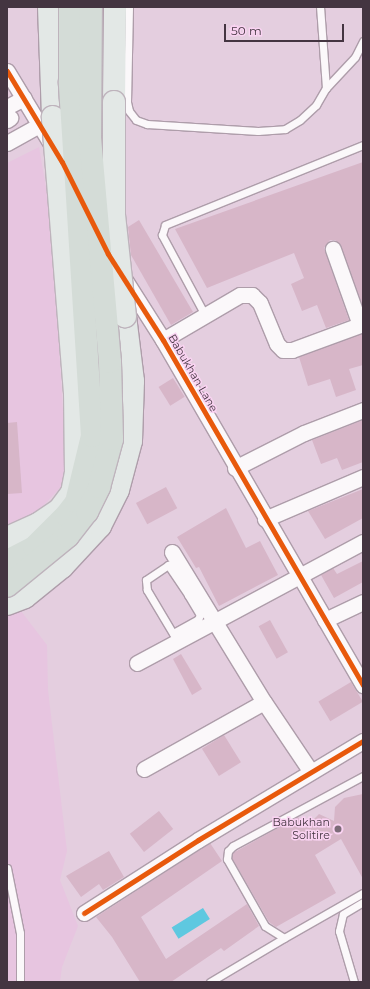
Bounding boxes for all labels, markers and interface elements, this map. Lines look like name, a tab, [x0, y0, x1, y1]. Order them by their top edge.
scale bar	[226, 16, 346, 42]
text: 50 m	[231, 23, 262, 38]
street label: Babukhan Lane	[165, 332, 221, 414]
place label: Babukhan Solitire	[272, 816, 330, 842]
marker: Babukhan Solitire	[333, 824, 343, 834]

